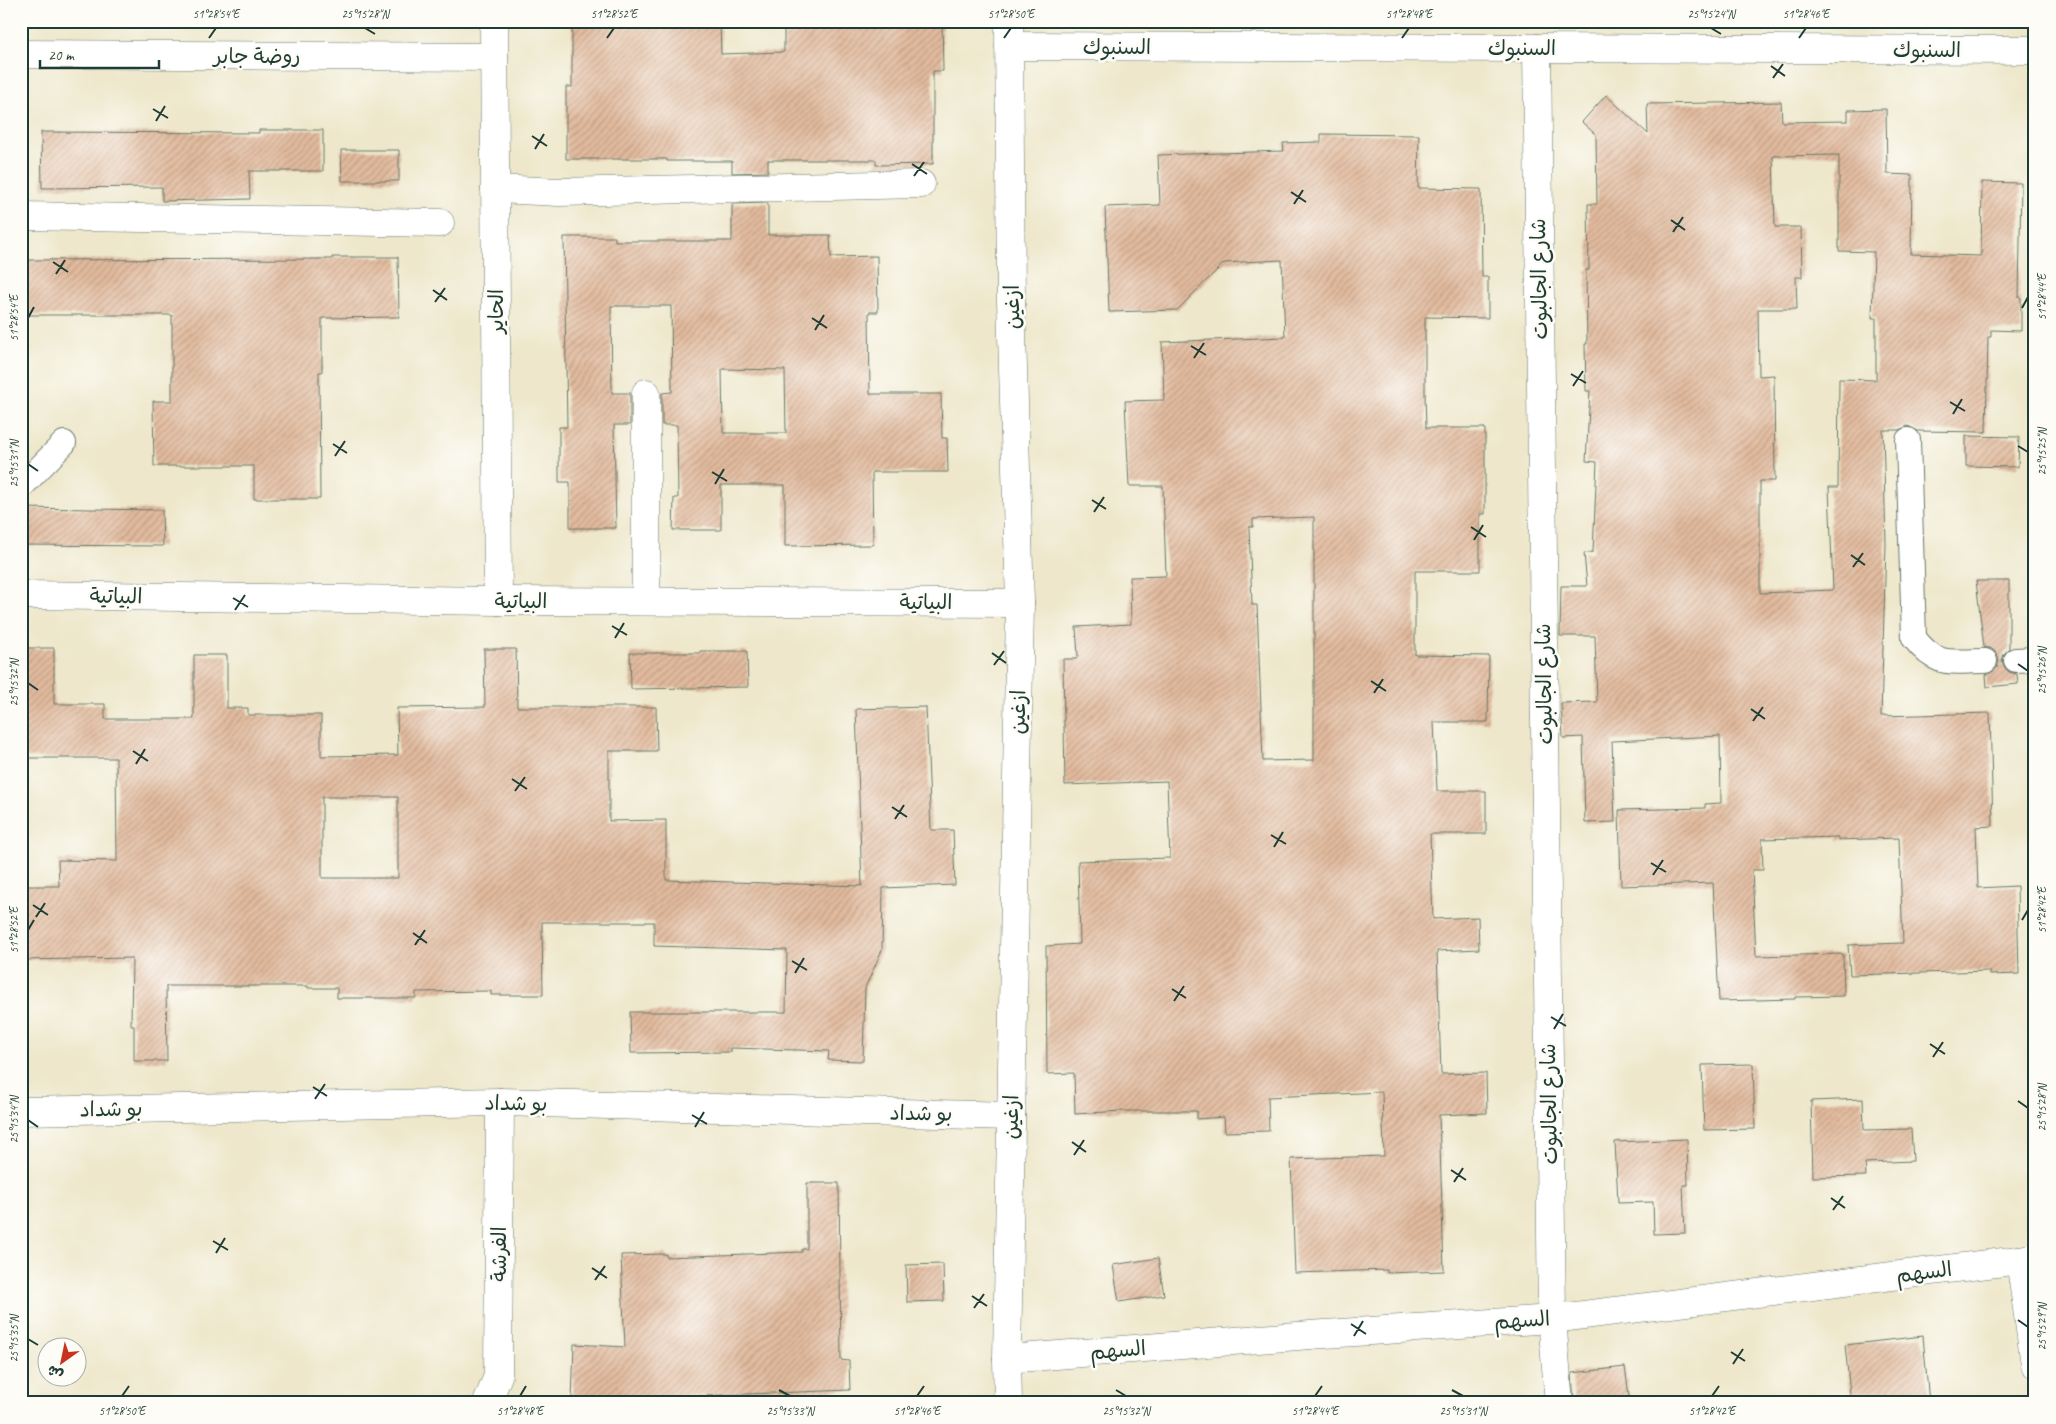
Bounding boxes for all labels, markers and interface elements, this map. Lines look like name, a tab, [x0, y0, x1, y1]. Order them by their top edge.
text: 51°28'54"E	[193, 6, 241, 22]
text: 25°15'28"N	[341, 6, 390, 22]
text: 51°28'52"E	[591, 6, 639, 22]
text: 51°28'50"E	[988, 6, 1036, 22]
text: 51°28'48"E	[1386, 6, 1434, 22]
text: 25°15'24"N	[1687, 6, 1736, 22]
text: 51°28'46"E	[1783, 6, 1831, 22]
street label: السنبوك	[1083, 34, 1151, 61]
street label: السنبوك	[1488, 35, 1556, 62]
street label: السنبوك	[1893, 37, 1961, 64]
scale bar	[40, 38, 159, 70]
street label: روضة جابر	[212, 43, 300, 69]
text: 20 m	[48, 46, 75, 65]
street label: شارع الجالبوت	[1525, 218, 1555, 340]
text: 51°28'44"E	[2034, 272, 2050, 320]
street label: ازغين	[999, 284, 1025, 330]
street label: الحاير	[483, 289, 509, 335]
text: 51°28'54"E	[6, 293, 22, 341]
text: 25°15'25"N	[2034, 427, 2050, 476]
text: 25°15'31"N	[6, 439, 22, 488]
street label: البياتية	[89, 583, 143, 609]
street label: البياتية	[495, 588, 547, 614]
street label: البياتية	[900, 589, 952, 615]
street label: شارع الجالبوت	[1530, 623, 1560, 745]
text: 25°15'26"N	[2034, 646, 2050, 695]
text: 25°15'32"N	[6, 658, 22, 707]
street label: ازغين	[1005, 689, 1031, 735]
text: 51°28'42"E	[2034, 885, 2050, 933]
text: 51°28'52"E	[6, 905, 22, 953]
street label: شارع الجالبوت	[1535, 1043, 1565, 1165]
text: 25°15'28"N	[2034, 1083, 2050, 1132]
street label: بو شداد	[484, 1089, 548, 1117]
street label: ازغين	[998, 1094, 1024, 1140]
text: 25°15'34"N	[6, 1095, 22, 1144]
street label: بو شداد	[79, 1095, 143, 1123]
street label: بو شداد	[889, 1099, 953, 1127]
street label: الفرشة	[486, 1226, 512, 1282]
street label: السهم	[1894, 1256, 1954, 1291]
text: 25°15'29"N	[2034, 1302, 2050, 1351]
street label: السهم	[1493, 1305, 1551, 1338]
text: 25°15'35"N	[6, 1314, 22, 1363]
street label: السهم	[1089, 1335, 1147, 1368]
north arrow	[38, 1336, 88, 1386]
text: ش	[44, 1361, 66, 1384]
text: 51°28'50"E	[99, 1403, 147, 1419]
text: 51°28'48"E	[497, 1403, 545, 1419]
text: 25°15'33"N	[766, 1403, 815, 1419]
text: 51°28'46"E	[894, 1403, 942, 1419]
text: 25°15'32"N	[1102, 1403, 1151, 1419]
text: 51°28'44"E	[1292, 1403, 1340, 1419]
text: 25°15'31"N	[1439, 1403, 1488, 1419]
text: 51°28'42"E	[1689, 1403, 1737, 1419]

